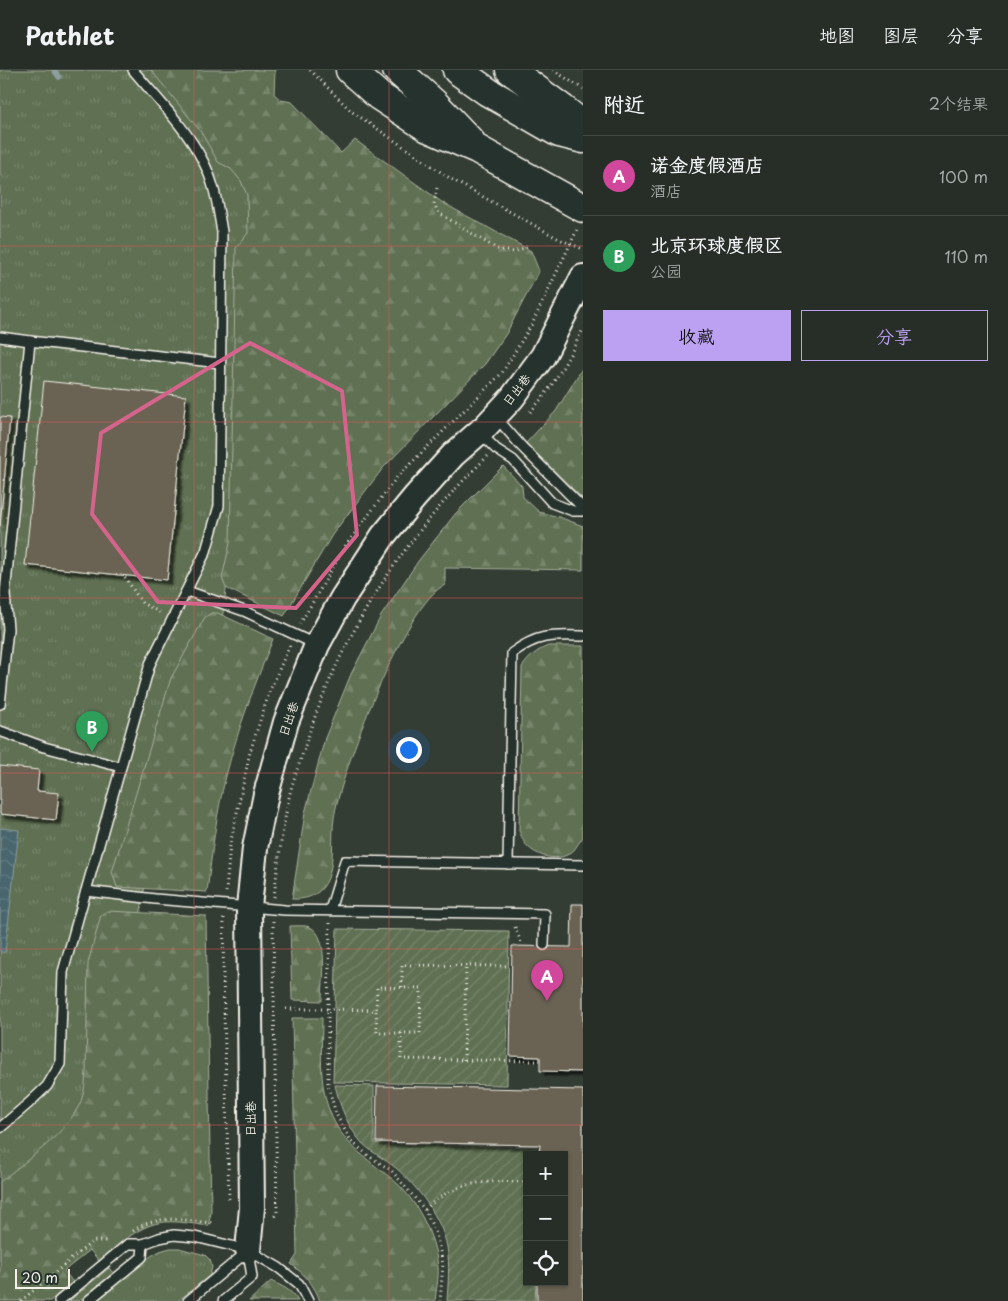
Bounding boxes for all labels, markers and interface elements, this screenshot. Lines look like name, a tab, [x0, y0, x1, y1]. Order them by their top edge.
text: Pathlet	[25, 17, 115, 53]
text: 地图	[819, 21, 855, 48]
text: 图层	[883, 21, 919, 48]
text: 分享	[947, 21, 983, 48]
text: 附近	[603, 87, 645, 119]
text: 2个结果	[929, 91, 988, 115]
text: 诺金度假酒店	[650, 150, 764, 178]
text: A	[613, 164, 625, 188]
text: 100 m	[939, 164, 988, 188]
text: 酒店	[650, 178, 682, 202]
text: 北京环球度假区	[650, 230, 783, 258]
text: B	[614, 244, 624, 268]
text: 110 m	[945, 244, 988, 268]
text: 公园	[650, 258, 682, 282]
button: 收藏	[603, 310, 791, 361]
button: 分享	[801, 310, 988, 361]
street label: 日出巷	[498, 370, 534, 409]
street label: 日出巷	[274, 699, 302, 739]
pin: B	[76, 711, 108, 752]
your location	[396, 737, 422, 763]
pin: A	[531, 960, 563, 1001]
street label: 日出巷	[241, 1101, 259, 1137]
map controls	[523, 1151, 568, 1286]
button: +	[523, 1151, 568, 1196]
button: −	[523, 1196, 568, 1241]
button: locate	[523, 1241, 568, 1286]
scale bar	[15, 1266, 70, 1289]
text: 20 m	[22, 1267, 58, 1288]

